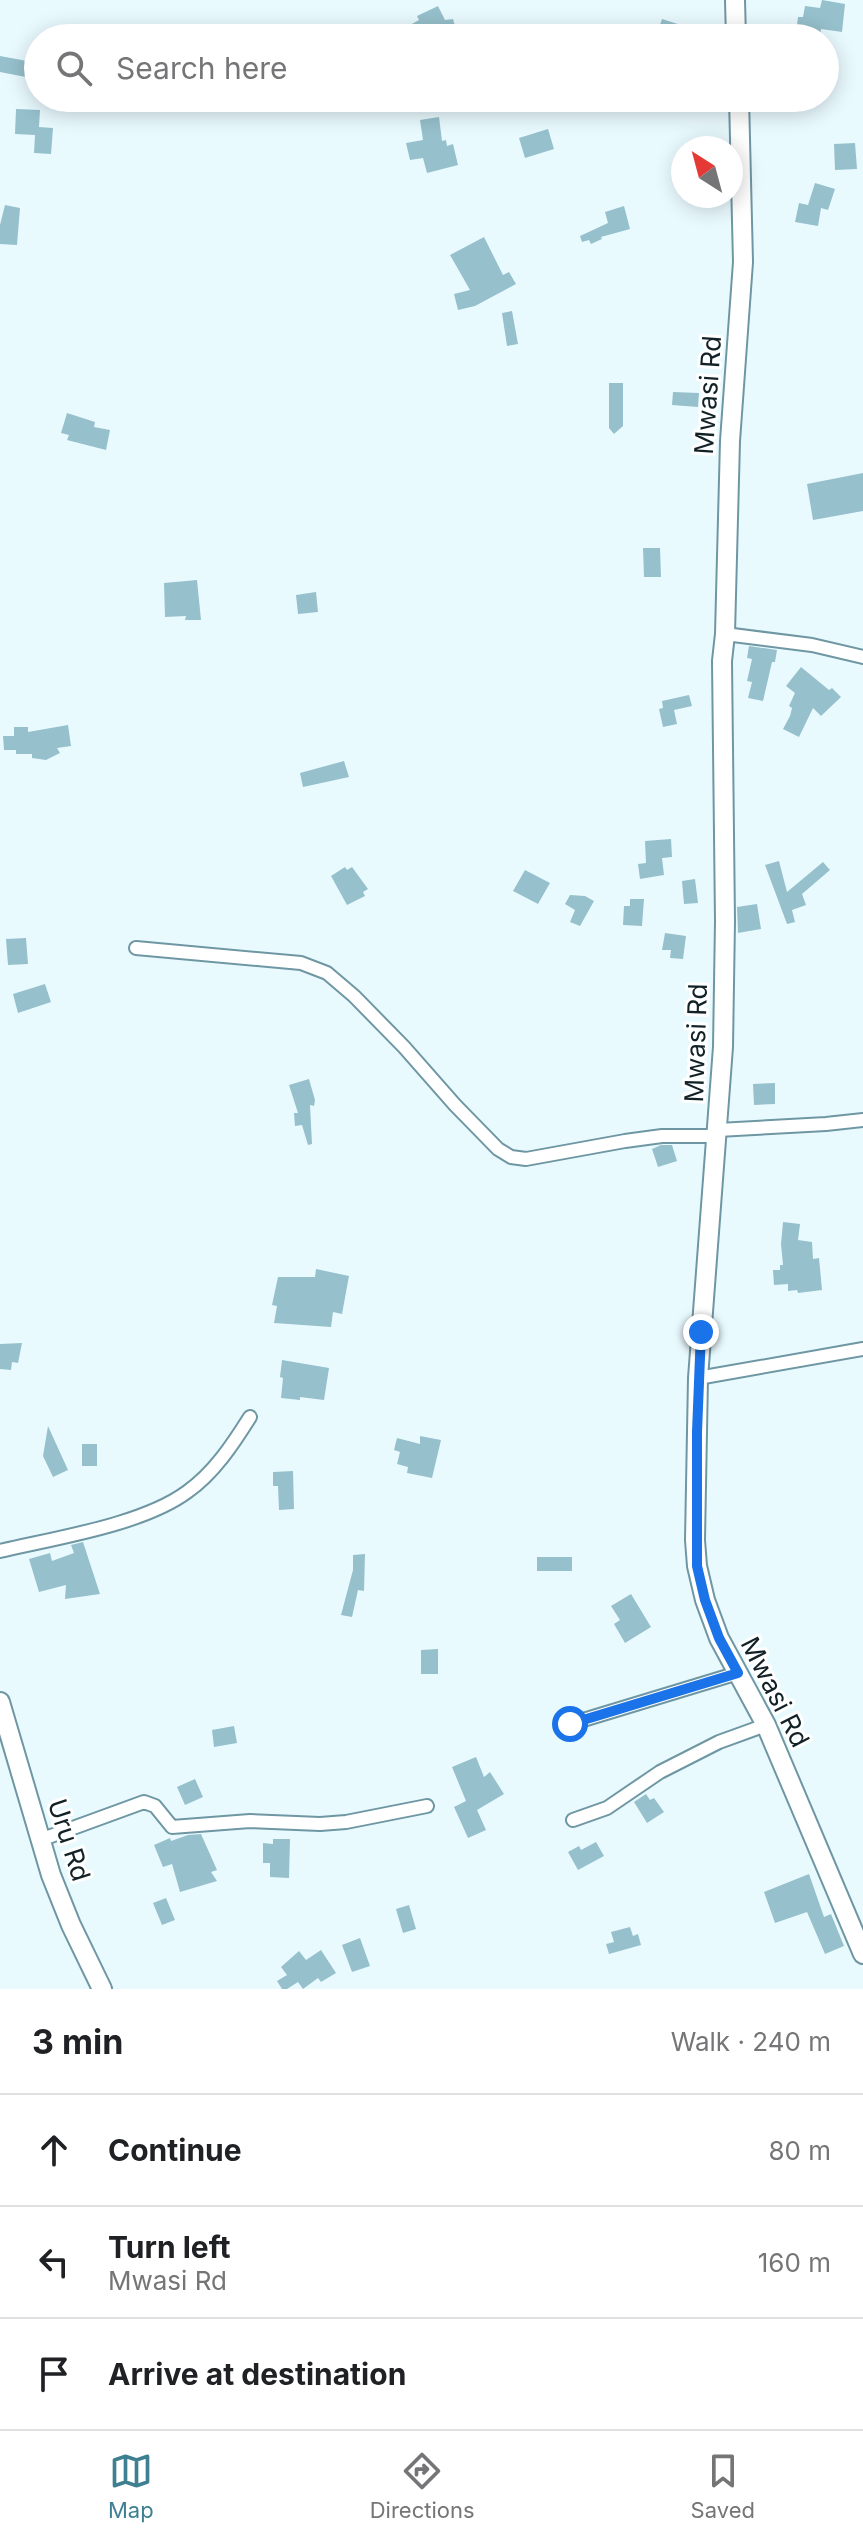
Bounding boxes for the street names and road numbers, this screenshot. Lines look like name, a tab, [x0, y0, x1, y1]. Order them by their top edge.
street label: Mwasi Rd	[688, 335, 727, 455]
street label: Mwasi Rd	[678, 983, 713, 1103]
street label: Mwasi Rd	[735, 1632, 816, 1752]
street label: Uru Rd	[42, 1795, 97, 1885]

